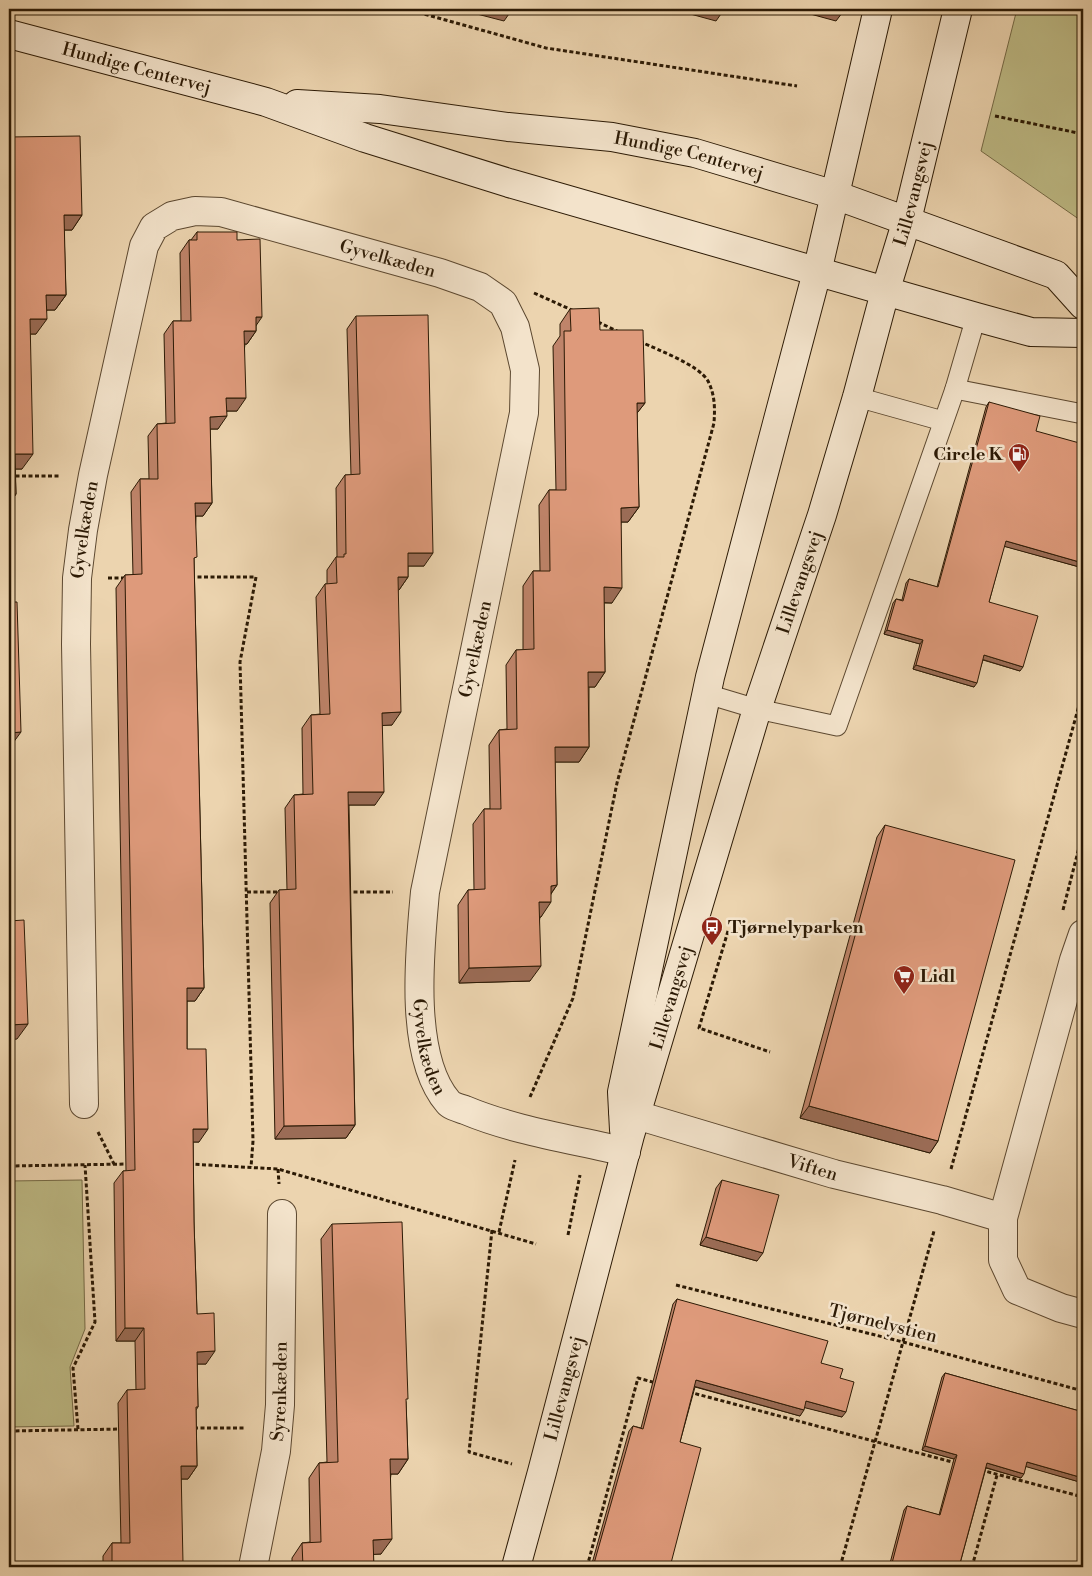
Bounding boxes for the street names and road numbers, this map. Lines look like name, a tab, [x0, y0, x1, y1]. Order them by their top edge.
street label: Hundige Centervej	[59, 38, 214, 99]
street label: Hundige Centervej	[612, 127, 766, 185]
street label: Lillevangsvej	[889, 139, 938, 249]
street label: Gyvelkæden	[337, 235, 438, 283]
street label: Gyvelkæden	[66, 479, 104, 580]
street label: Lillevangsvej	[772, 528, 828, 637]
street label: Gyvelkæden	[454, 598, 497, 700]
street label: Lillevangsvej	[645, 943, 698, 1053]
street label: Gyvelkæden	[408, 998, 451, 1100]
street label: Viften	[784, 1150, 841, 1187]
street label: Tjørnelystien	[826, 1299, 940, 1348]
street label: Lillevangsvej	[540, 1333, 589, 1443]
street label: Syrenkæden	[266, 1341, 293, 1442]

